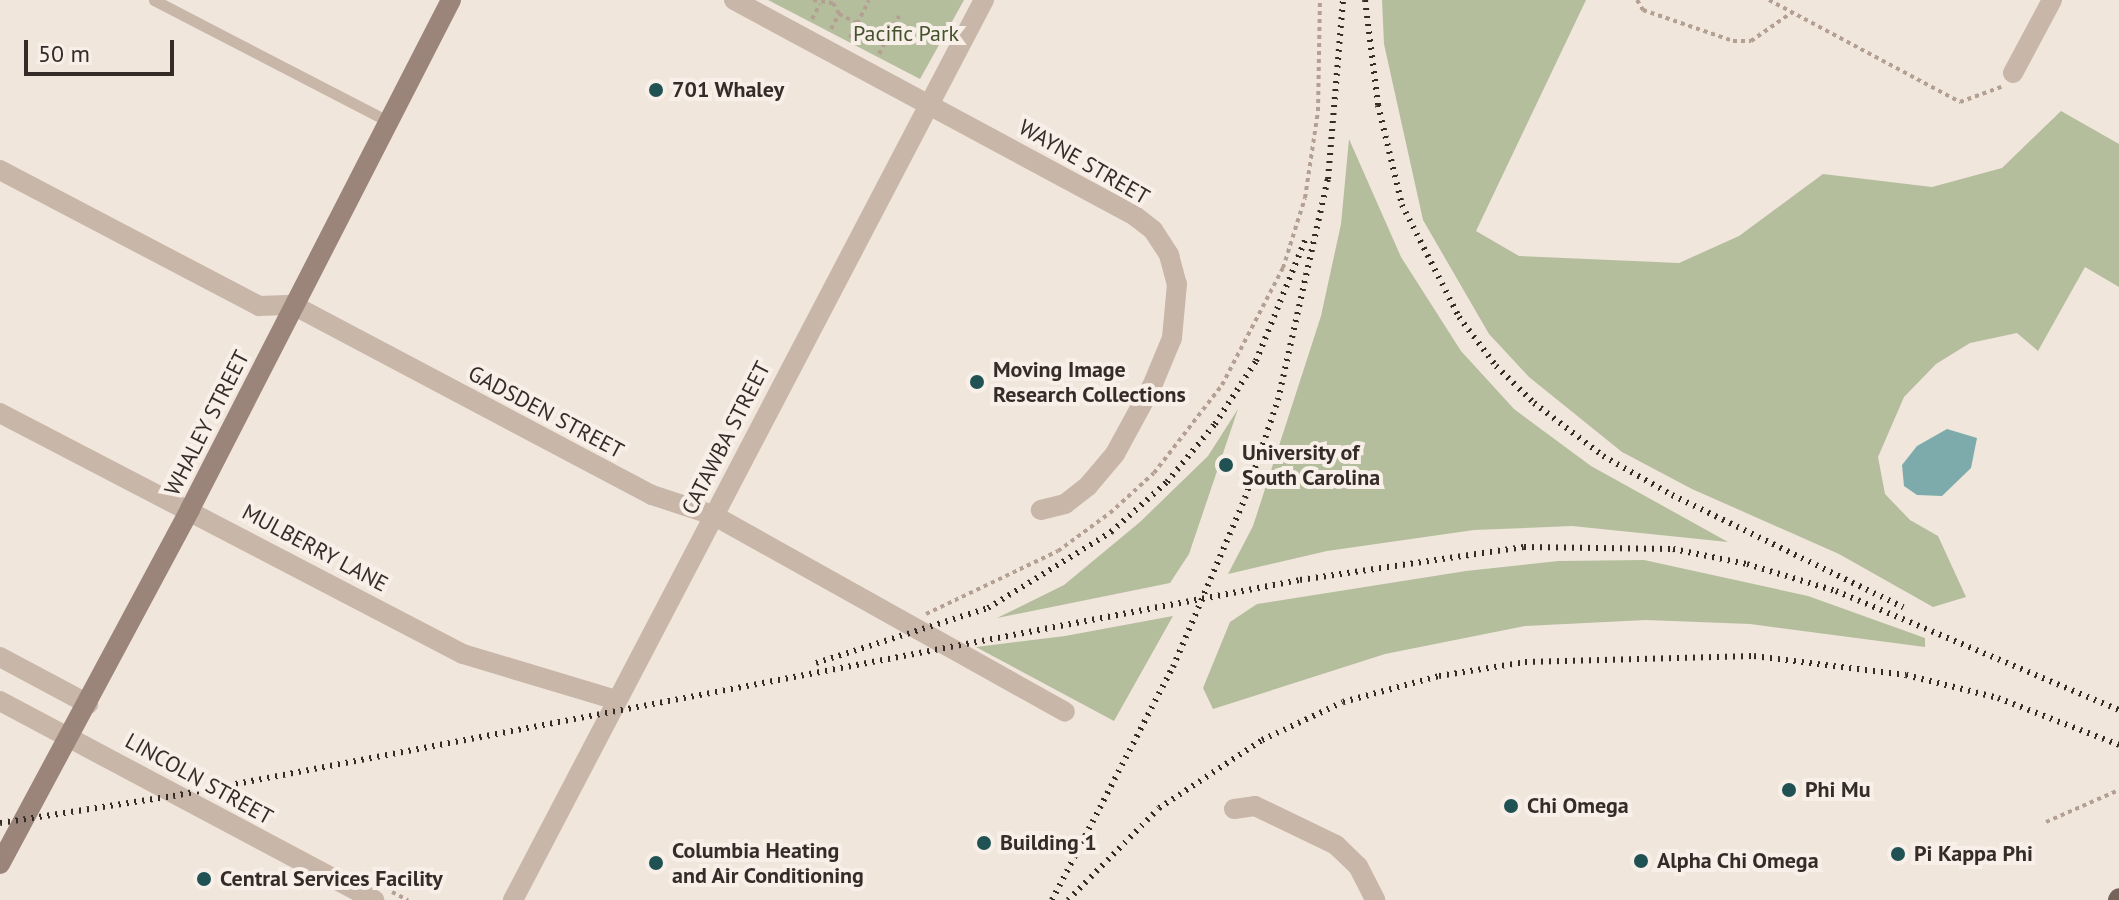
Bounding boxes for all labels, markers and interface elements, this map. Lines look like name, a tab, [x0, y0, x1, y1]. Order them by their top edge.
park label: Pacific Park	[853, 21, 959, 47]
scale bar	[28, 24, 178, 74]
text: 50 m	[38, 38, 90, 69]
place label: 701 Whaley	[672, 77, 785, 103]
marker: 701 Whaley	[647, 81, 665, 99]
street label: WAYNE STREET	[1014, 114, 1154, 210]
street label: WHALEY STREET	[159, 346, 255, 500]
place label: Moving Image Research Collections	[993, 356, 1186, 408]
street label: CATAWBA STREET	[676, 357, 776, 519]
street label: GADSDEN STREET	[464, 360, 628, 464]
marker: Moving Image Research Collections	[968, 373, 986, 391]
place label: University of South Carolina	[1242, 439, 1380, 490]
marker: University of South Carolina	[1217, 456, 1235, 474]
street label: MULBERRY LANE	[237, 498, 393, 598]
street label: LINCOLN STREET	[121, 728, 277, 830]
place label: Phi Mu	[1805, 777, 1870, 803]
marker: Phi Mu	[1780, 781, 1798, 799]
place label: Chi Omega	[1527, 793, 1629, 819]
marker: Chi Omega	[1502, 797, 1520, 815]
place label: Building 1	[1000, 830, 1097, 856]
marker: Building 1	[975, 834, 993, 852]
place label: Columbia Heating and Air Conditioning	[672, 837, 865, 888]
place label: Pi Kappa Phi	[1914, 841, 2033, 867]
marker: Pi Kappa Phi	[1889, 845, 1907, 863]
place label: Alpha Chi Omega	[1657, 848, 1819, 874]
marker: Alpha Chi Omega	[1632, 852, 1650, 870]
marker: Columbia Heating and Air Conditioning	[647, 854, 665, 872]
place label: Central Services Facility	[220, 866, 443, 892]
marker: Central Services Facility	[195, 870, 213, 888]

